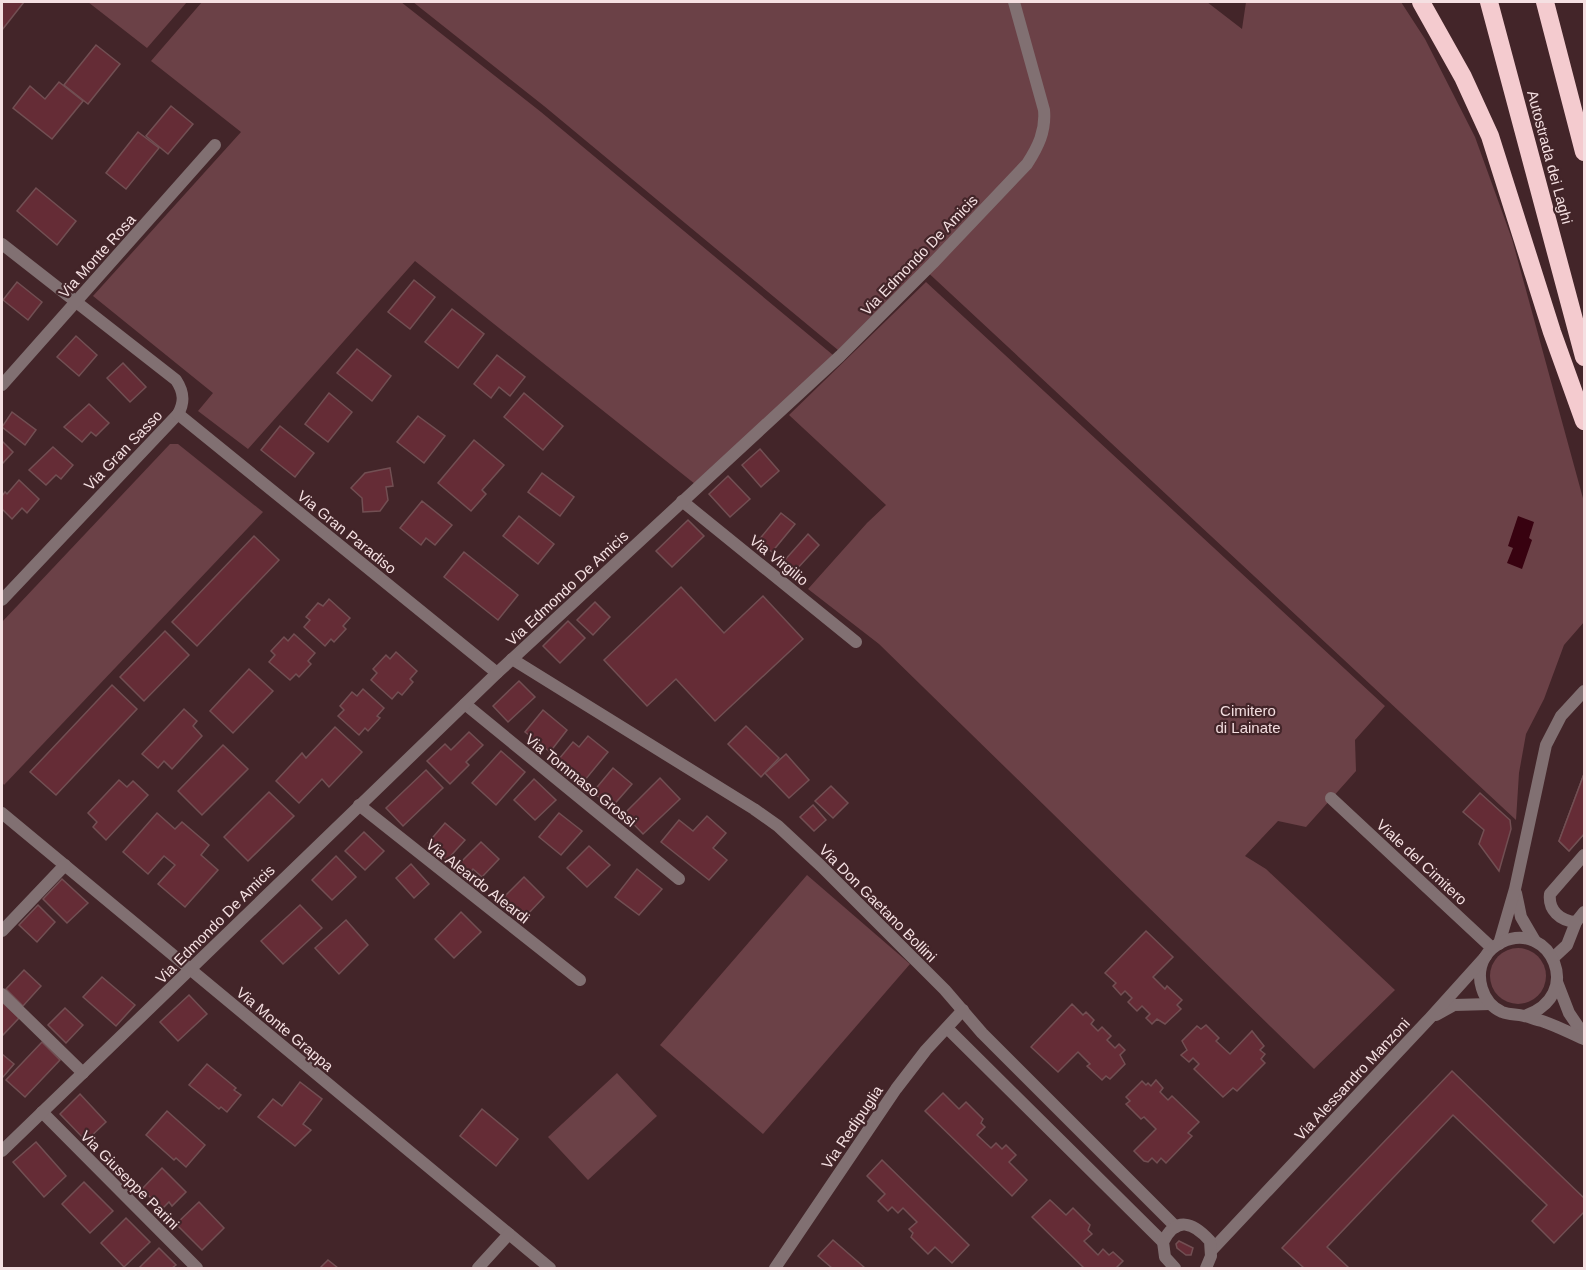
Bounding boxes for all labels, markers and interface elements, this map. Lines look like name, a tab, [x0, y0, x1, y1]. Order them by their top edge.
street label: Autostrada dei Laghi	[1524, 88, 1576, 226]
street label: Via Edmondo De Amicis	[857, 191, 981, 319]
street label: Via Monte Rosa	[55, 210, 139, 301]
street label: Via Gran Sasso	[80, 406, 166, 494]
street label: Via Gran Paradiso	[294, 487, 400, 577]
street label: Via Edmondo De Amicis	[502, 527, 632, 649]
street label: Via Virgilio	[746, 531, 812, 589]
park label: Cimitero di Lainate	[1215, 702, 1281, 736]
street label: Via Tommaso Grossi	[522, 730, 640, 830]
street label: Viale del Cimitero	[1373, 816, 1471, 908]
street label: Via Aleardo Aleardi	[423, 835, 533, 927]
street label: Via Don Gaetano Bollini	[816, 841, 940, 965]
street label: Via Edmondo De Amicis	[152, 861, 278, 987]
street label: Via Monte Grappa	[233, 983, 337, 1075]
street label: Via Alessandro Manzoni	[1291, 1014, 1413, 1144]
street label: Via Redipuglia	[818, 1082, 886, 1172]
street label: Via Giuseppe Parini	[77, 1127, 183, 1233]

